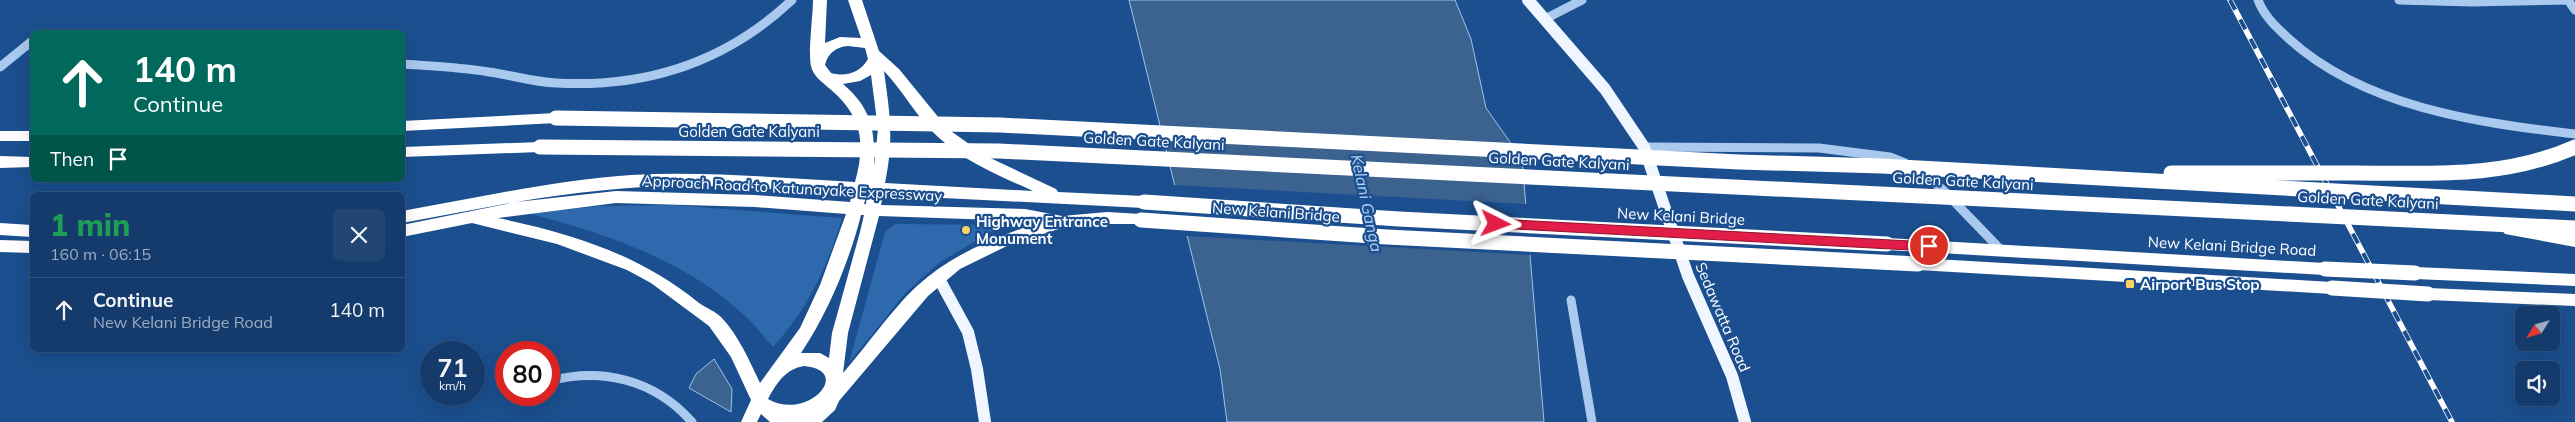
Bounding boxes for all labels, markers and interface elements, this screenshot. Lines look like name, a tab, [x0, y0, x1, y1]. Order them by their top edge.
text: 140 m	[133, 47, 237, 91]
icon: ahead	[50, 50, 115, 115]
text: Continue	[133, 90, 223, 118]
street label: Golden Gate Kalyani	[678, 122, 820, 141]
street label: Golden Gate Kalyani	[1083, 128, 1225, 154]
icon: arrive	[104, 145, 132, 173]
text: Then	[50, 147, 94, 171]
street label: Golden Gate Kalyani	[1488, 148, 1630, 174]
water label: Kelani Ganga	[1347, 152, 1387, 254]
street label: Golden Gate Kalyani	[1892, 168, 2034, 194]
street label: Approach Road to Katunayake Expressway	[641, 171, 943, 205]
street label: Golden Gate Kalyani	[2297, 187, 2439, 213]
position arrow	[1469, 197, 1521, 249]
street label: New Kelani Bridge	[1212, 198, 1340, 226]
street label: New Kelani Bridge	[1617, 203, 1745, 229]
text: 1 min	[50, 206, 130, 244]
button: close	[333, 209, 385, 261]
place label: Highway Entrance Monument	[976, 212, 1108, 248]
marker: Highway Entrance Monument	[960, 224, 972, 236]
pin	[1908, 225, 1950, 267]
icon: arrive	[1915, 232, 1943, 260]
street label: New Kelani Bridge Road	[2147, 232, 2317, 260]
text: 160 m · 06:15	[50, 244, 151, 264]
street label: Sedawatta Road	[1691, 259, 1755, 375]
place label: Airport Bus Stop	[2140, 275, 2260, 294]
marker: Airport Bus Stop	[2124, 278, 2136, 290]
text: Continue	[93, 288, 173, 312]
icon: ahead	[50, 296, 78, 324]
text: 140 m	[329, 298, 385, 322]
north arrow	[2515, 306, 2560, 351]
map controls	[2515, 306, 2560, 406]
text: New Kelani Bridge Road	[93, 312, 273, 332]
speed limit sign: 80	[495, 341, 560, 406]
text: 71	[437, 352, 468, 383]
button: sound	[2515, 361, 2560, 406]
text: km/h	[439, 378, 466, 393]

